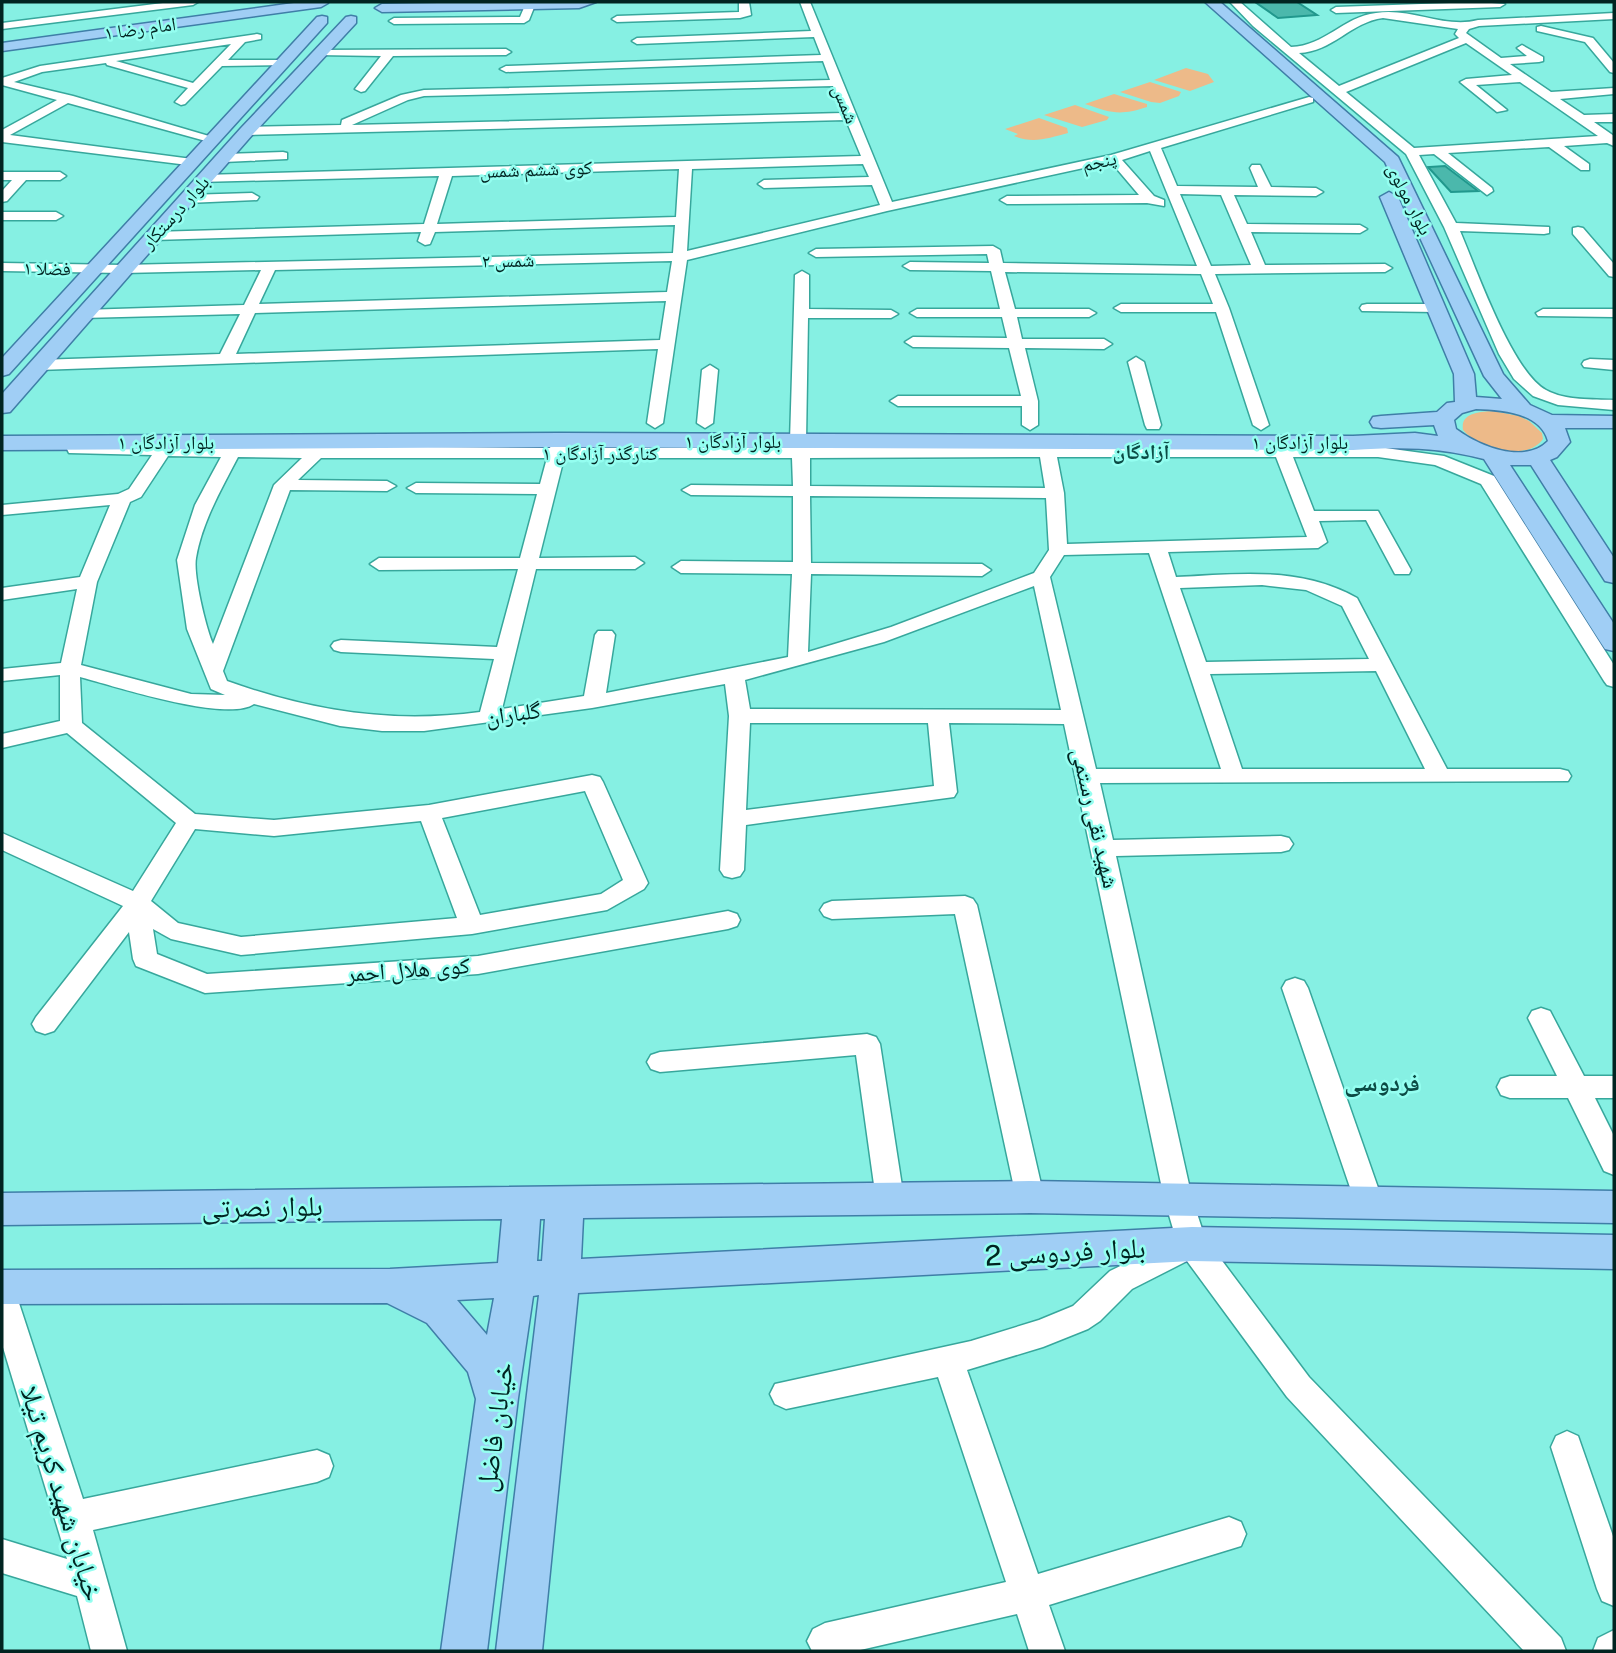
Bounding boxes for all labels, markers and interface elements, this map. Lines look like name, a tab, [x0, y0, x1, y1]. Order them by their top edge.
street label: امام رضا ۱	[103, 12, 178, 47]
street label: شمس	[827, 81, 864, 127]
street label: پنجم	[1080, 146, 1119, 178]
street label: کوی ششم شمس	[479, 156, 593, 184]
street label: بلوار مولوی	[1382, 159, 1437, 239]
street label: بلوار درستکار	[136, 171, 214, 254]
street label: شمس ۲	[481, 249, 535, 272]
street label: فضلا ۱	[23, 257, 71, 279]
street label: بلوار آزادگان ۱	[685, 430, 781, 453]
street label: بلوار آزادگان ۱	[118, 431, 214, 454]
street label: بلوار آزادگان ۱	[1252, 431, 1348, 454]
district label: آزادگان	[1112, 439, 1170, 464]
street label: کنارگذر آزادگان ۱	[542, 442, 658, 465]
street label: گلباران	[484, 696, 543, 731]
street label: شهید نقی رستمی	[1066, 745, 1125, 891]
street label: کوی هلال احمر	[344, 951, 471, 988]
district label: فردوسی	[1344, 1068, 1420, 1097]
street label: بلوار نصرتی	[201, 1188, 323, 1226]
street label: بلوار فردوسی 2	[984, 1230, 1146, 1274]
street label: خیابان فاضل	[469, 1360, 521, 1494]
street label: خیابان شهید کریم تیلا	[12, 1381, 111, 1605]

